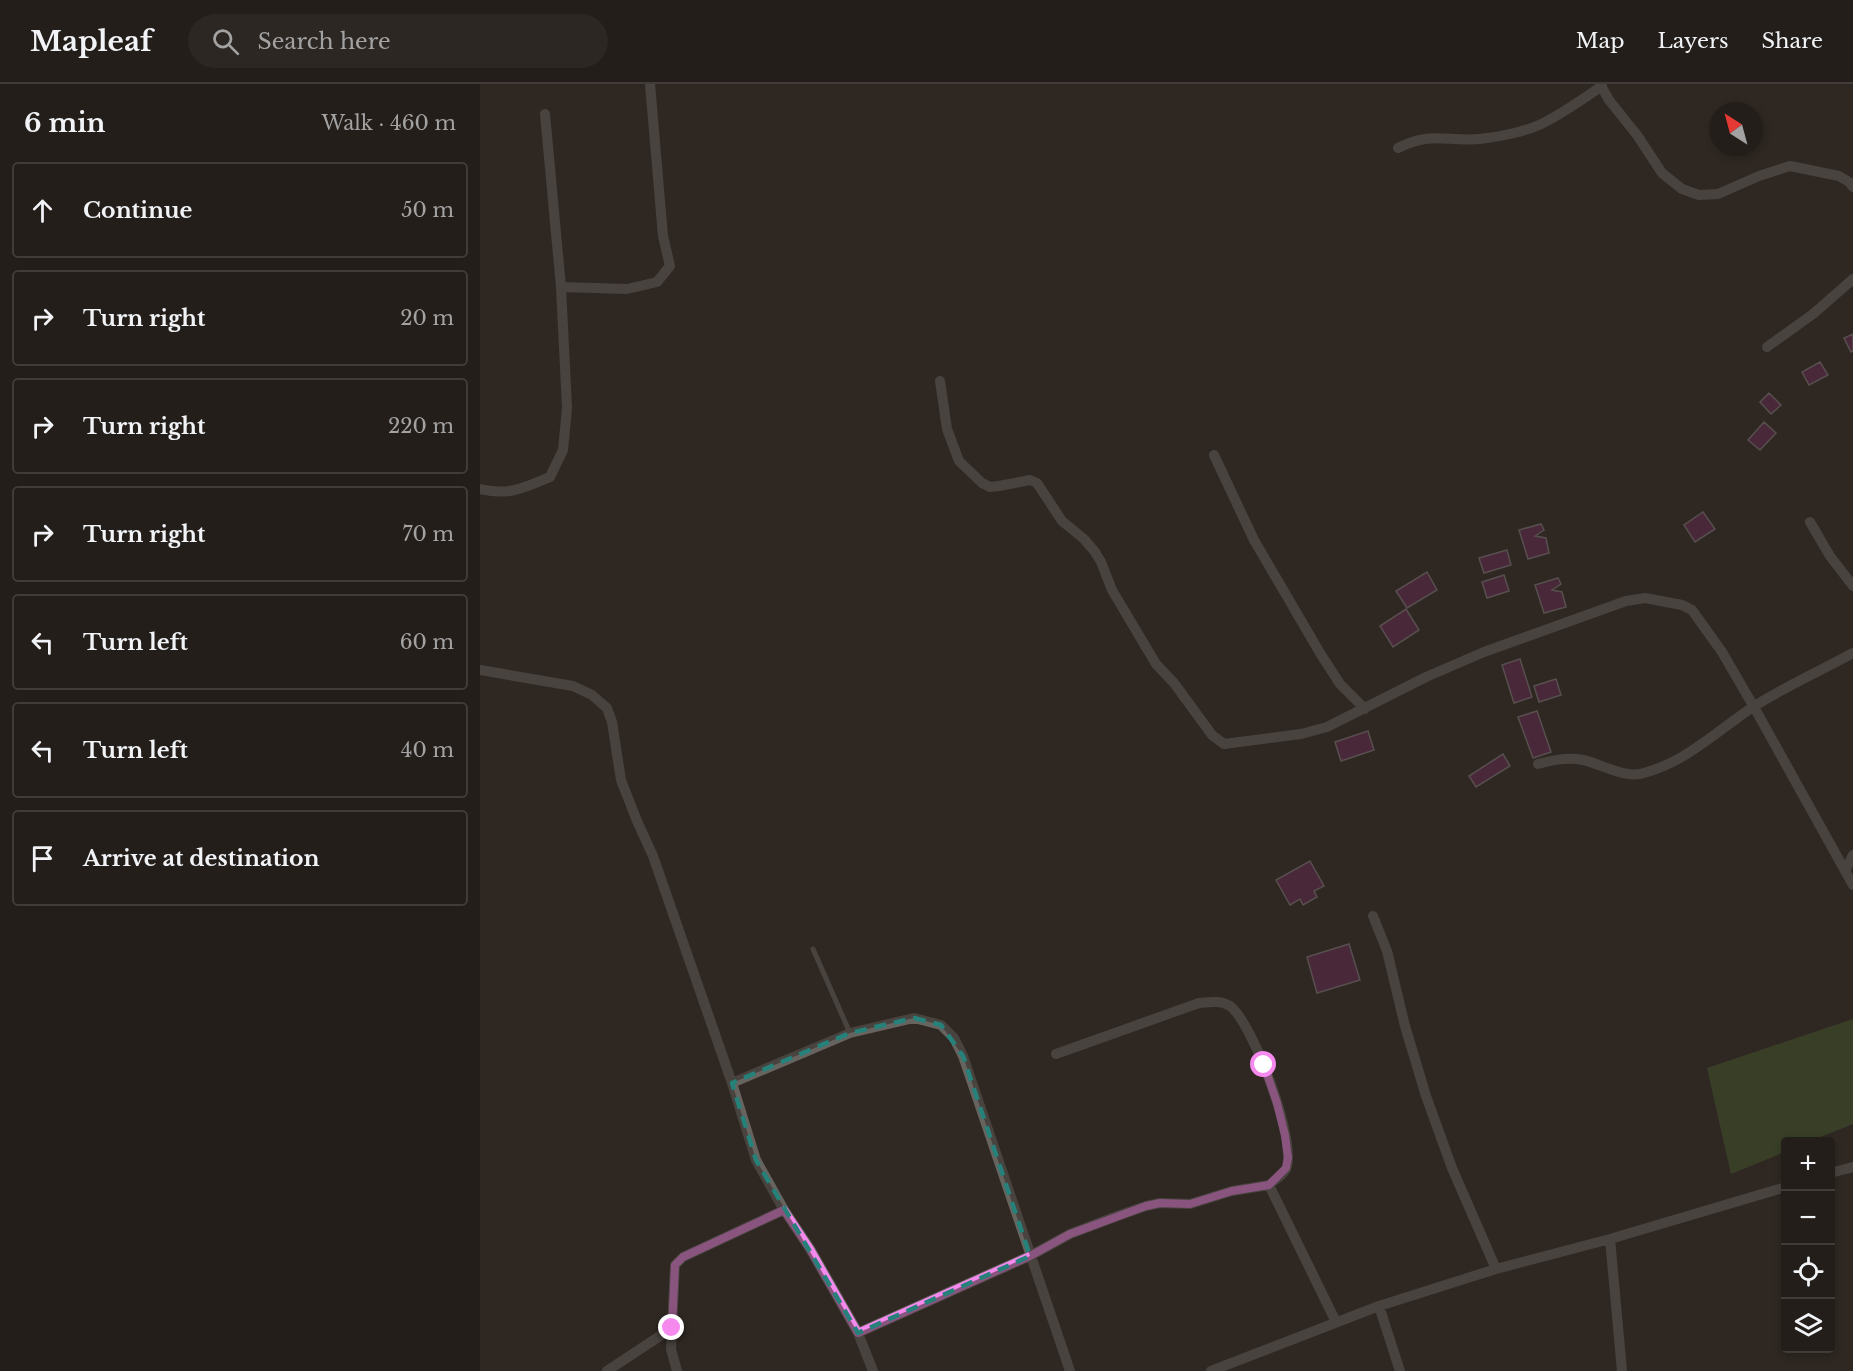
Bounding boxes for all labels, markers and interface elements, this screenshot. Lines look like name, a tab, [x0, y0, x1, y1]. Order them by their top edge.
search box	[188, 14, 608, 68]
text: Mapleaf	[30, 24, 152, 59]
icon: search	[209, 25, 242, 58]
text: Search here	[257, 28, 391, 55]
text: Map	[1576, 28, 1625, 54]
text: Layers	[1658, 28, 1729, 54]
text: Share	[1762, 28, 1823, 54]
north arrow	[1709, 102, 1763, 156]
text: 6 min	[24, 107, 105, 139]
text: Walk · 460 m	[321, 111, 456, 135]
icon: ahead	[26, 194, 59, 227]
text: Continue	[83, 197, 192, 224]
text: 50 m	[401, 198, 454, 222]
icon: right	[26, 302, 59, 335]
text: Turn right	[83, 305, 205, 332]
text: 20 m	[400, 306, 454, 330]
icon: right	[26, 410, 59, 443]
text: Turn right	[83, 413, 205, 440]
text: 220 m	[388, 414, 454, 438]
icon: right	[26, 518, 59, 551]
text: Turn right	[83, 521, 205, 548]
text: 70 m	[402, 522, 454, 546]
icon: left	[26, 626, 59, 659]
text: Turn left	[83, 629, 188, 656]
text: 60 m	[400, 630, 454, 654]
icon: left	[26, 734, 59, 767]
text: Turn left	[83, 737, 188, 764]
text: 40 m	[401, 738, 454, 762]
icon: arrive	[26, 842, 59, 875]
text: Arrive at destination	[83, 845, 320, 872]
route start	[1250, 1051, 1276, 1077]
map controls	[1781, 1137, 1835, 1353]
button: +	[1781, 1137, 1835, 1191]
button: −	[1781, 1191, 1835, 1245]
button: locate	[1781, 1245, 1835, 1299]
button: layers	[1781, 1299, 1835, 1353]
route end	[658, 1314, 684, 1340]

